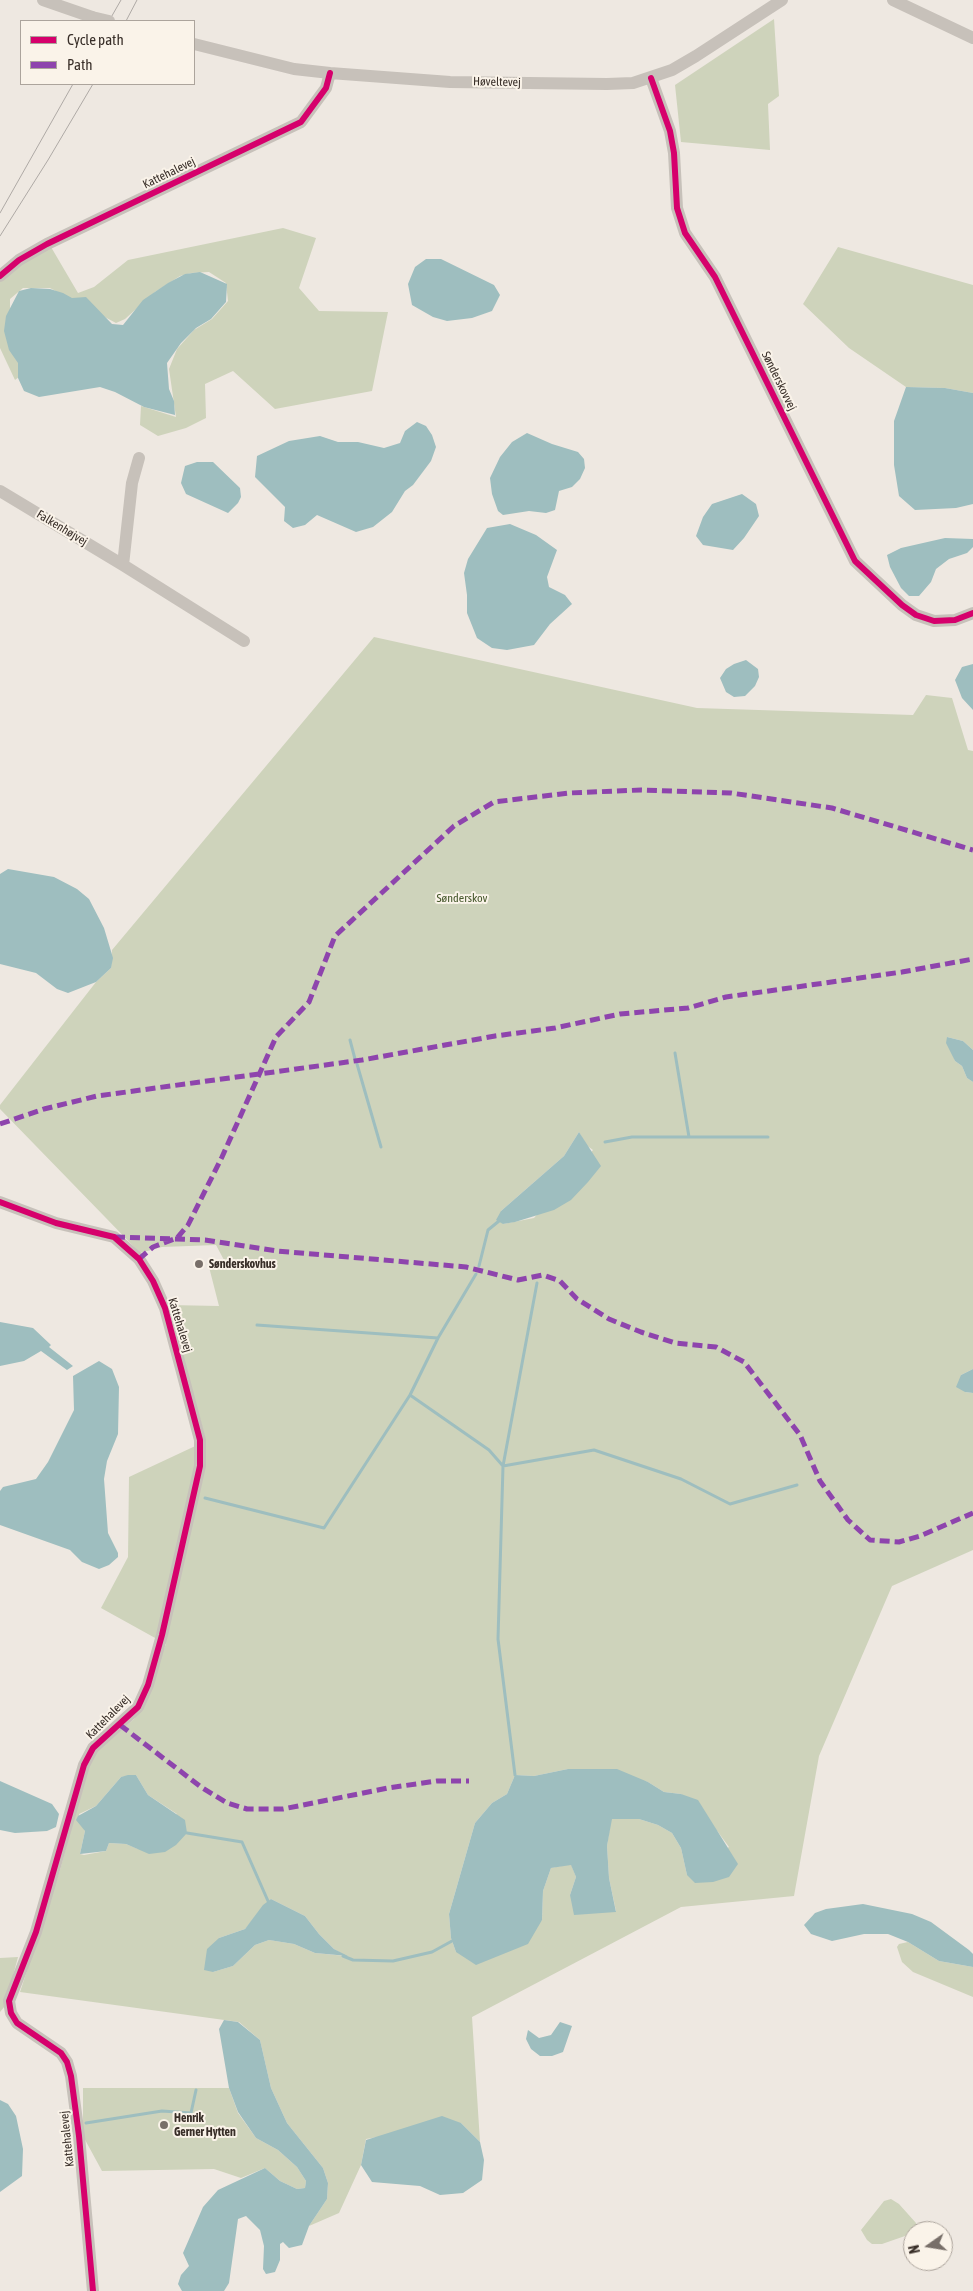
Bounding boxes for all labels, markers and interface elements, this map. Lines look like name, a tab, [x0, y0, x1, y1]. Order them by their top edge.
legend	[20, 20, 195, 85]
text: Cycle path	[67, 31, 124, 48]
text: Path	[67, 56, 93, 73]
street label: Høveltevej	[473, 74, 521, 90]
street label: Kattehalevej	[141, 154, 197, 192]
street label: Sønderskovvej	[759, 349, 799, 413]
street label: Falkenhøjvej	[34, 507, 90, 549]
park label: Sønderskov	[437, 891, 487, 905]
place label: Sønderskovhus	[209, 1257, 276, 1271]
marker: Sønderskovhus	[193, 1258, 205, 1270]
street label: Kattehalevej	[165, 1296, 195, 1354]
street label: Kattehalevej	[83, 1692, 133, 1742]
street label: Kattehalevej	[57, 2110, 77, 2168]
place label: Henrik Gerner Hytten	[174, 2111, 236, 2139]
marker: Henrik Gerner Hytten	[158, 2119, 170, 2131]
north arrow	[903, 2221, 953, 2271]
text: N	[906, 2243, 923, 2255]

